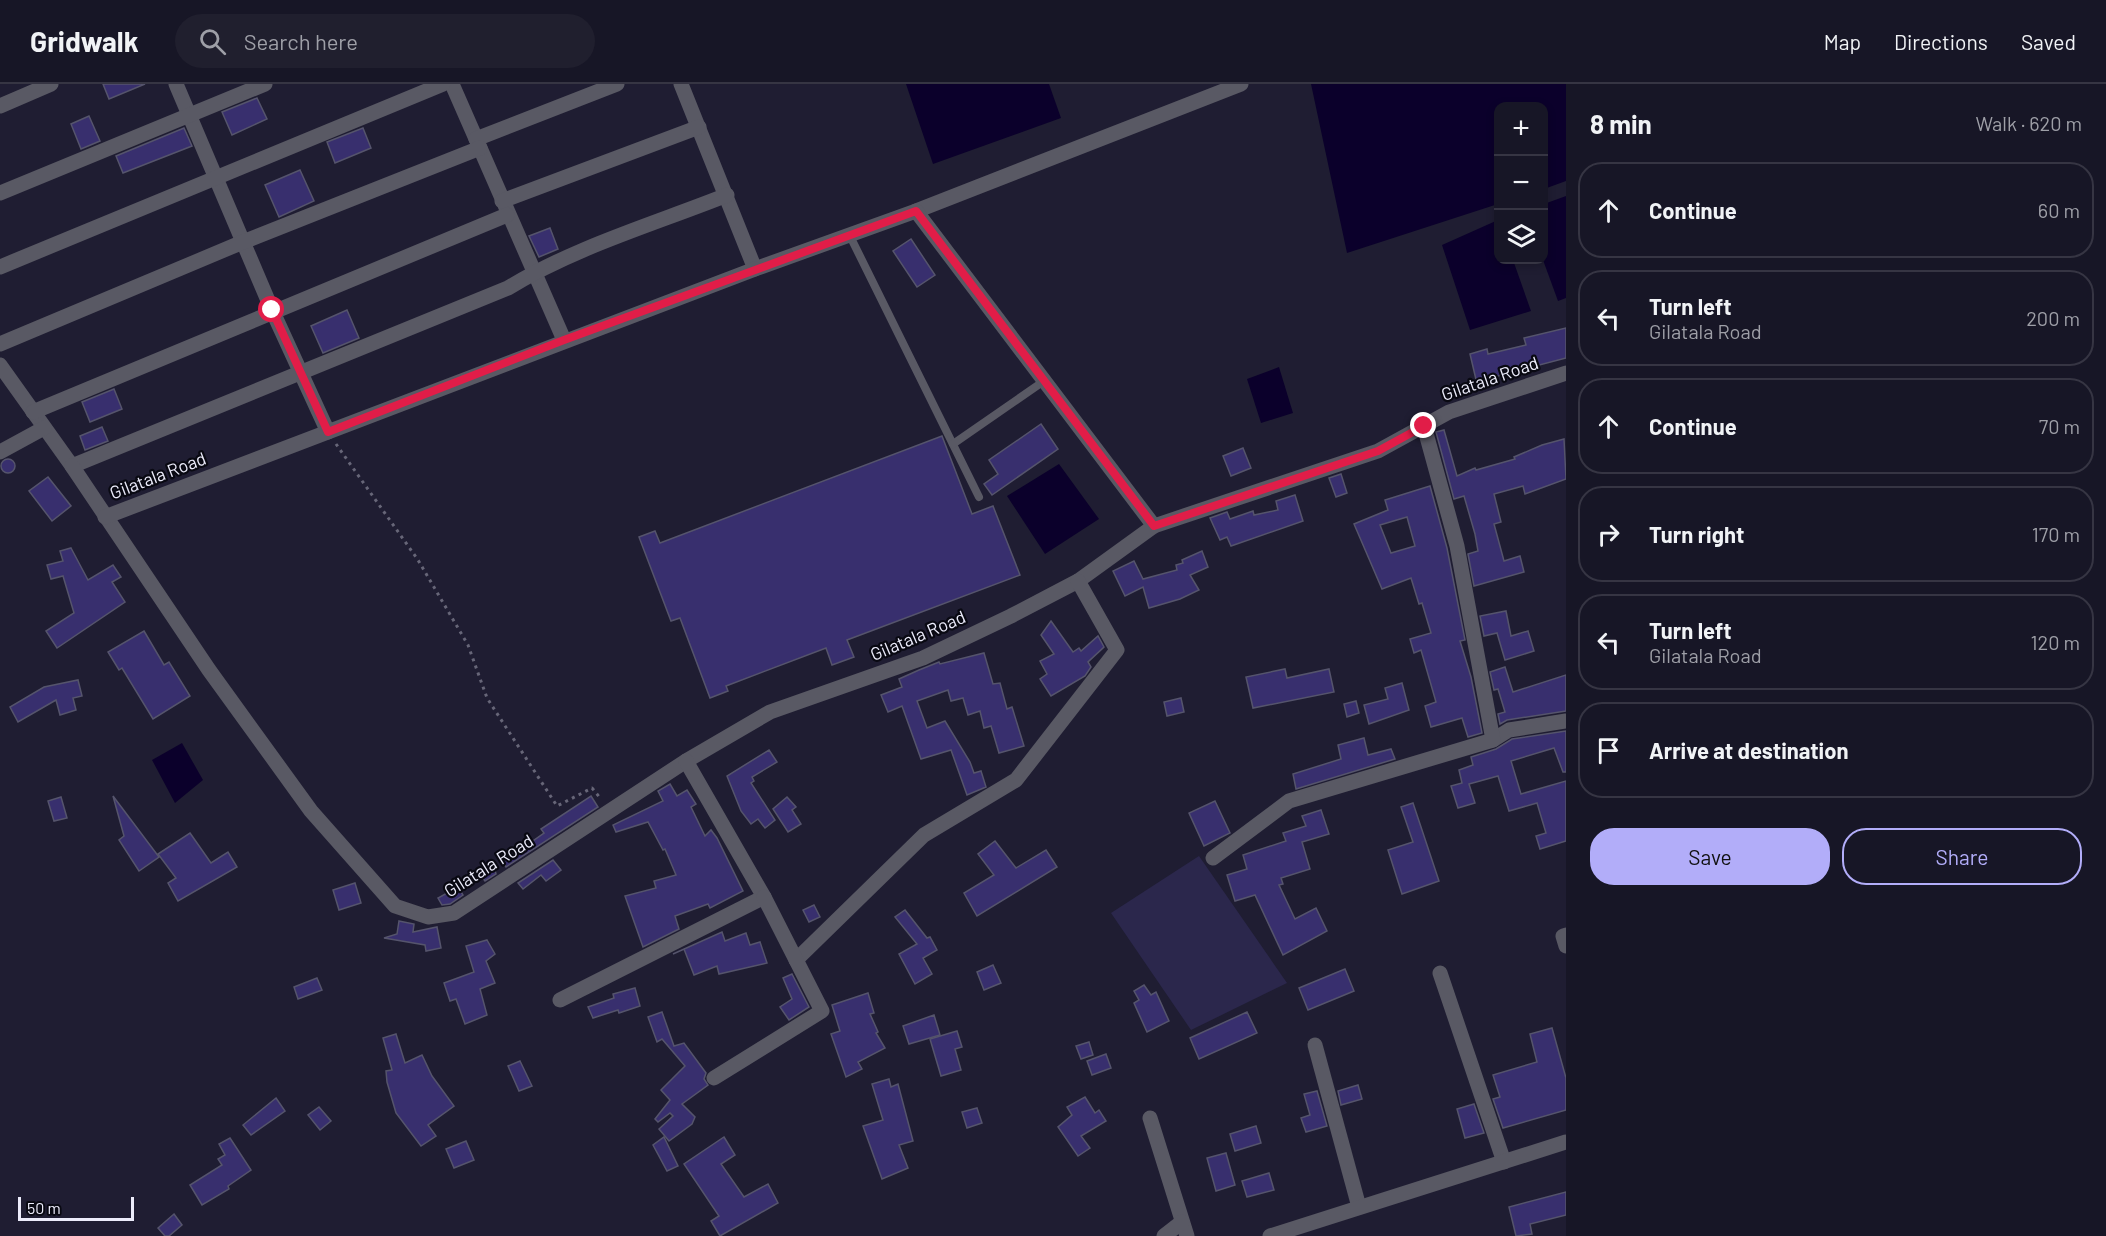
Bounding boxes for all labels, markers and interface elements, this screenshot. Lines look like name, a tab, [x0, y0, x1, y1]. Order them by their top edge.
search box	[175, 14, 595, 68]
text: Gridwalk	[30, 24, 139, 58]
icon: search	[196, 25, 229, 58]
text: Search here	[244, 28, 358, 54]
text: Map	[1824, 29, 1861, 54]
text: Directions	[1894, 29, 1988, 54]
text: Saved	[2021, 29, 2076, 54]
map controls	[1494, 102, 1548, 264]
button: +	[1494, 102, 1548, 156]
text: 8 min	[1590, 108, 1652, 139]
text: Walk · 620 m	[1975, 111, 2082, 135]
button: −	[1494, 156, 1548, 210]
icon: ahead	[1592, 194, 1625, 227]
text: Continue	[1649, 197, 1737, 223]
text: 60 m	[2038, 198, 2080, 222]
button: layers	[1494, 210, 1548, 264]
text: Turn left	[1649, 293, 1732, 319]
route start	[258, 296, 284, 322]
icon: left	[1592, 302, 1625, 335]
text: 200 m	[2026, 306, 2080, 330]
text: Gilatala Road	[1649, 319, 1762, 343]
street label: Gilatala Road	[1438, 351, 1541, 405]
icon: ahead	[1592, 410, 1625, 443]
route end	[1410, 412, 1436, 438]
text: Continue	[1649, 413, 1737, 439]
text: 70 m	[2039, 414, 2080, 438]
street label: Gilatala Road	[106, 447, 209, 504]
icon: right	[1592, 518, 1625, 551]
text: Turn right	[1649, 521, 1744, 547]
text: 170 m	[2032, 522, 2080, 546]
street label: Gilatala Road	[867, 605, 969, 665]
text: Turn left	[1649, 617, 1732, 643]
icon: left	[1592, 626, 1625, 659]
text: 120 m	[2030, 630, 2080, 654]
text: Gilatala Road	[1649, 643, 1762, 667]
icon: arrive	[1592, 734, 1625, 767]
text: Arrive at destination	[1649, 737, 1848, 763]
button: Save	[1590, 828, 1830, 885]
button: Share	[1842, 828, 2082, 885]
street label: Gilatala Road	[440, 829, 537, 901]
scale bar	[18, 1194, 134, 1222]
text: 50 m	[27, 1198, 61, 1217]

